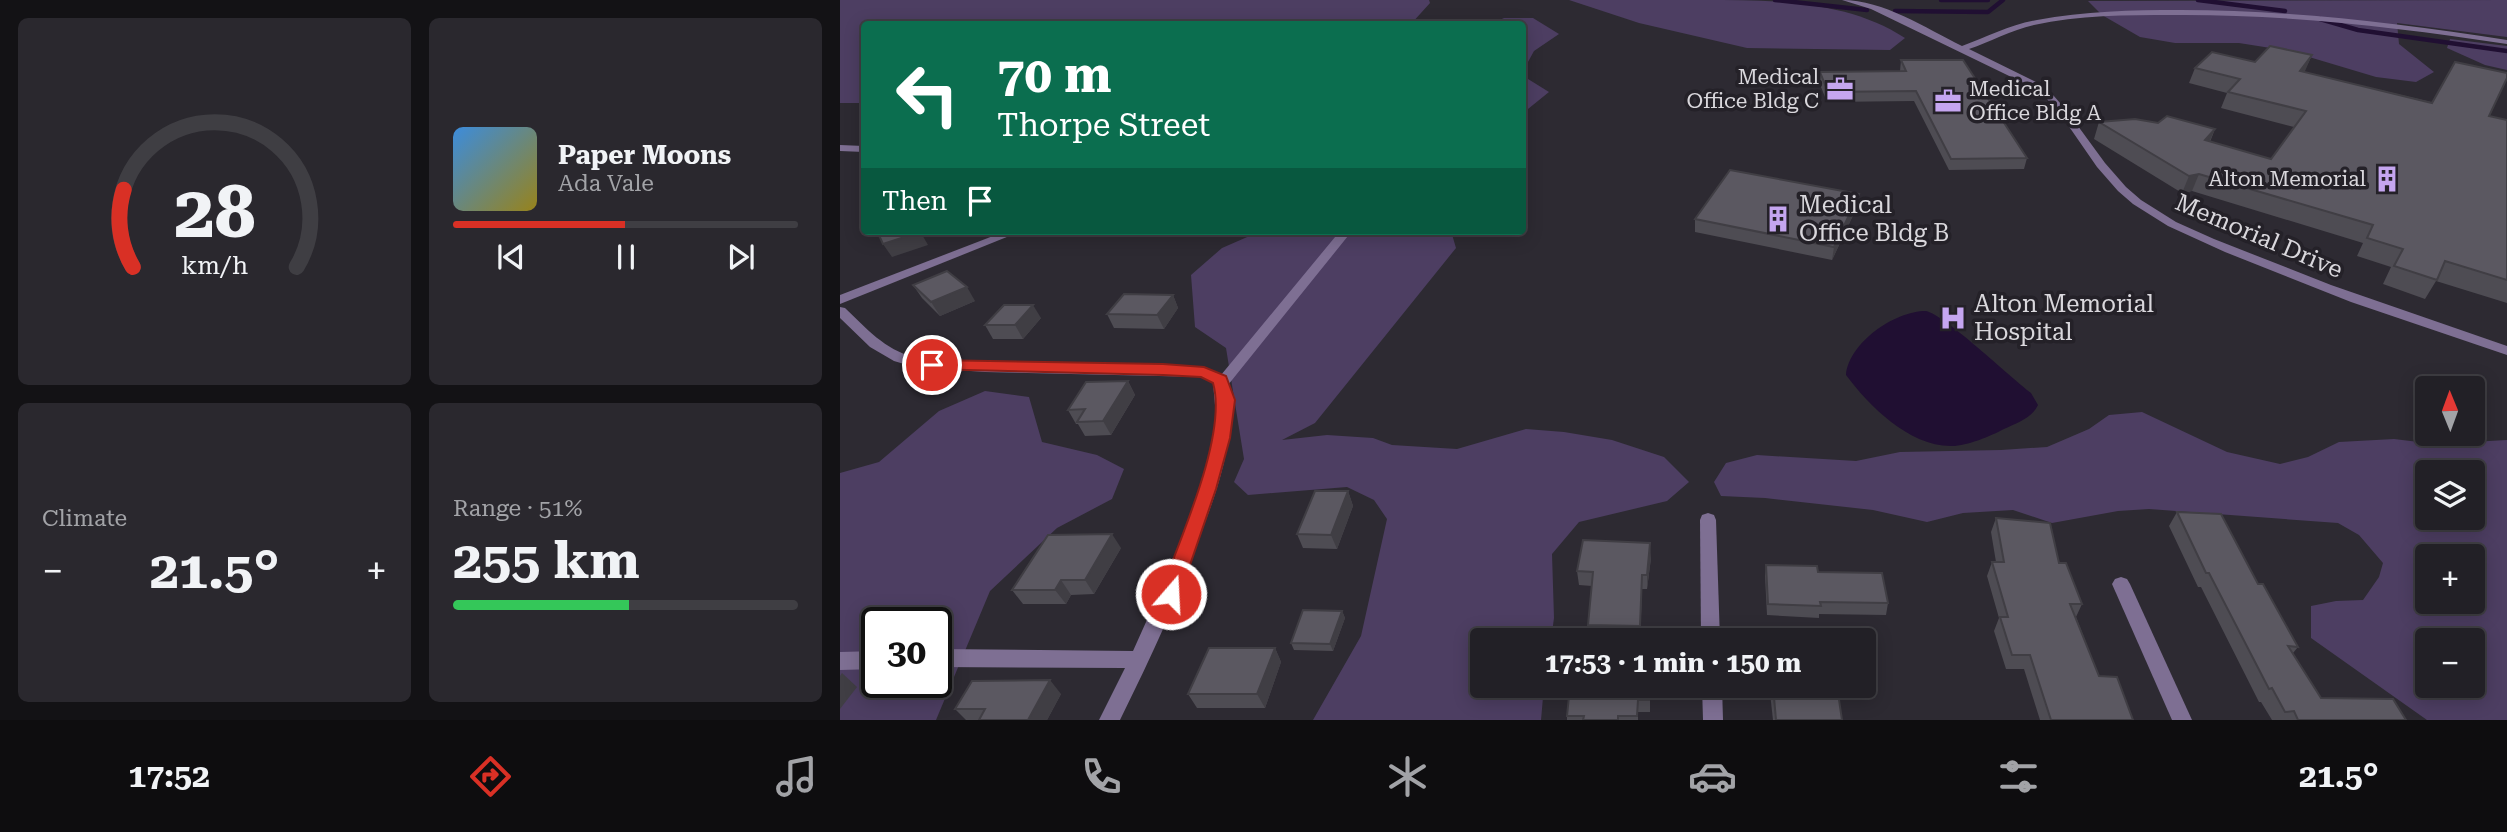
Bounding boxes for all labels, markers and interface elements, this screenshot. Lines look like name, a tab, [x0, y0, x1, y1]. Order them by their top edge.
text: 70 m	[997, 47, 1112, 104]
icon: left	[882, 49, 973, 140]
place label: Medical Office Bldg C	[1686, 65, 1819, 113]
office icon: Medical Office Bldg C	[1825, 74, 1855, 104]
place label: Medical Office Bldg A	[1969, 77, 2102, 125]
office icon: Medical Office Bldg A	[1933, 86, 1963, 116]
text: Thorpe Street	[997, 106, 1210, 144]
text: Paper Moons	[558, 140, 731, 170]
building icon: Alton Memorial	[2372, 164, 2402, 194]
place label: Alton Memorial	[2209, 167, 2367, 191]
text: Ada Vale	[558, 170, 654, 197]
text: 28	[174, 171, 255, 256]
icon: arrive	[961, 182, 999, 220]
text: Then	[882, 186, 947, 216]
street label: Memorial Drive	[2171, 188, 2347, 284]
place label: Medical Office Bldg B	[1799, 191, 1949, 247]
building icon: Medical Office Bldg B	[1763, 204, 1793, 234]
icon: previous	[492, 238, 530, 276]
icon: pause	[607, 238, 645, 276]
icon: next	[722, 238, 760, 276]
text: km/h	[181, 251, 248, 280]
place label: Alton Memorial Hospital	[1974, 290, 2154, 346]
hospital icon: Alton Memorial Hospital	[1938, 303, 1968, 333]
pin	[902, 335, 962, 395]
icon: arrive	[913, 346, 951, 384]
north arrow	[2415, 376, 2485, 446]
map controls	[2415, 376, 2485, 698]
button: layers	[2415, 460, 2485, 530]
text: Range · 51%	[453, 495, 582, 522]
text: Climate	[42, 505, 127, 532]
text: 255 km	[453, 530, 640, 591]
text: 21.5°	[150, 540, 279, 601]
button: +	[2415, 544, 2485, 614]
text: −	[42, 549, 63, 593]
text: +	[366, 549, 387, 593]
position arrow	[1134, 557, 1208, 631]
speed limit sign: 30	[861, 607, 952, 698]
button: −	[2415, 628, 2485, 698]
text: 17:53 · 1 min · 150 m	[1545, 648, 1801, 678]
icon: directions	[466, 752, 515, 801]
icon: music	[772, 752, 821, 801]
icon: phone	[1077, 752, 1126, 801]
icon: climate	[1383, 752, 1432, 801]
icon: car	[1688, 752, 1737, 801]
icon: filters	[1994, 752, 2043, 801]
text: 17:52	[128, 757, 210, 795]
text: 21.5°	[2299, 757, 2379, 795]

